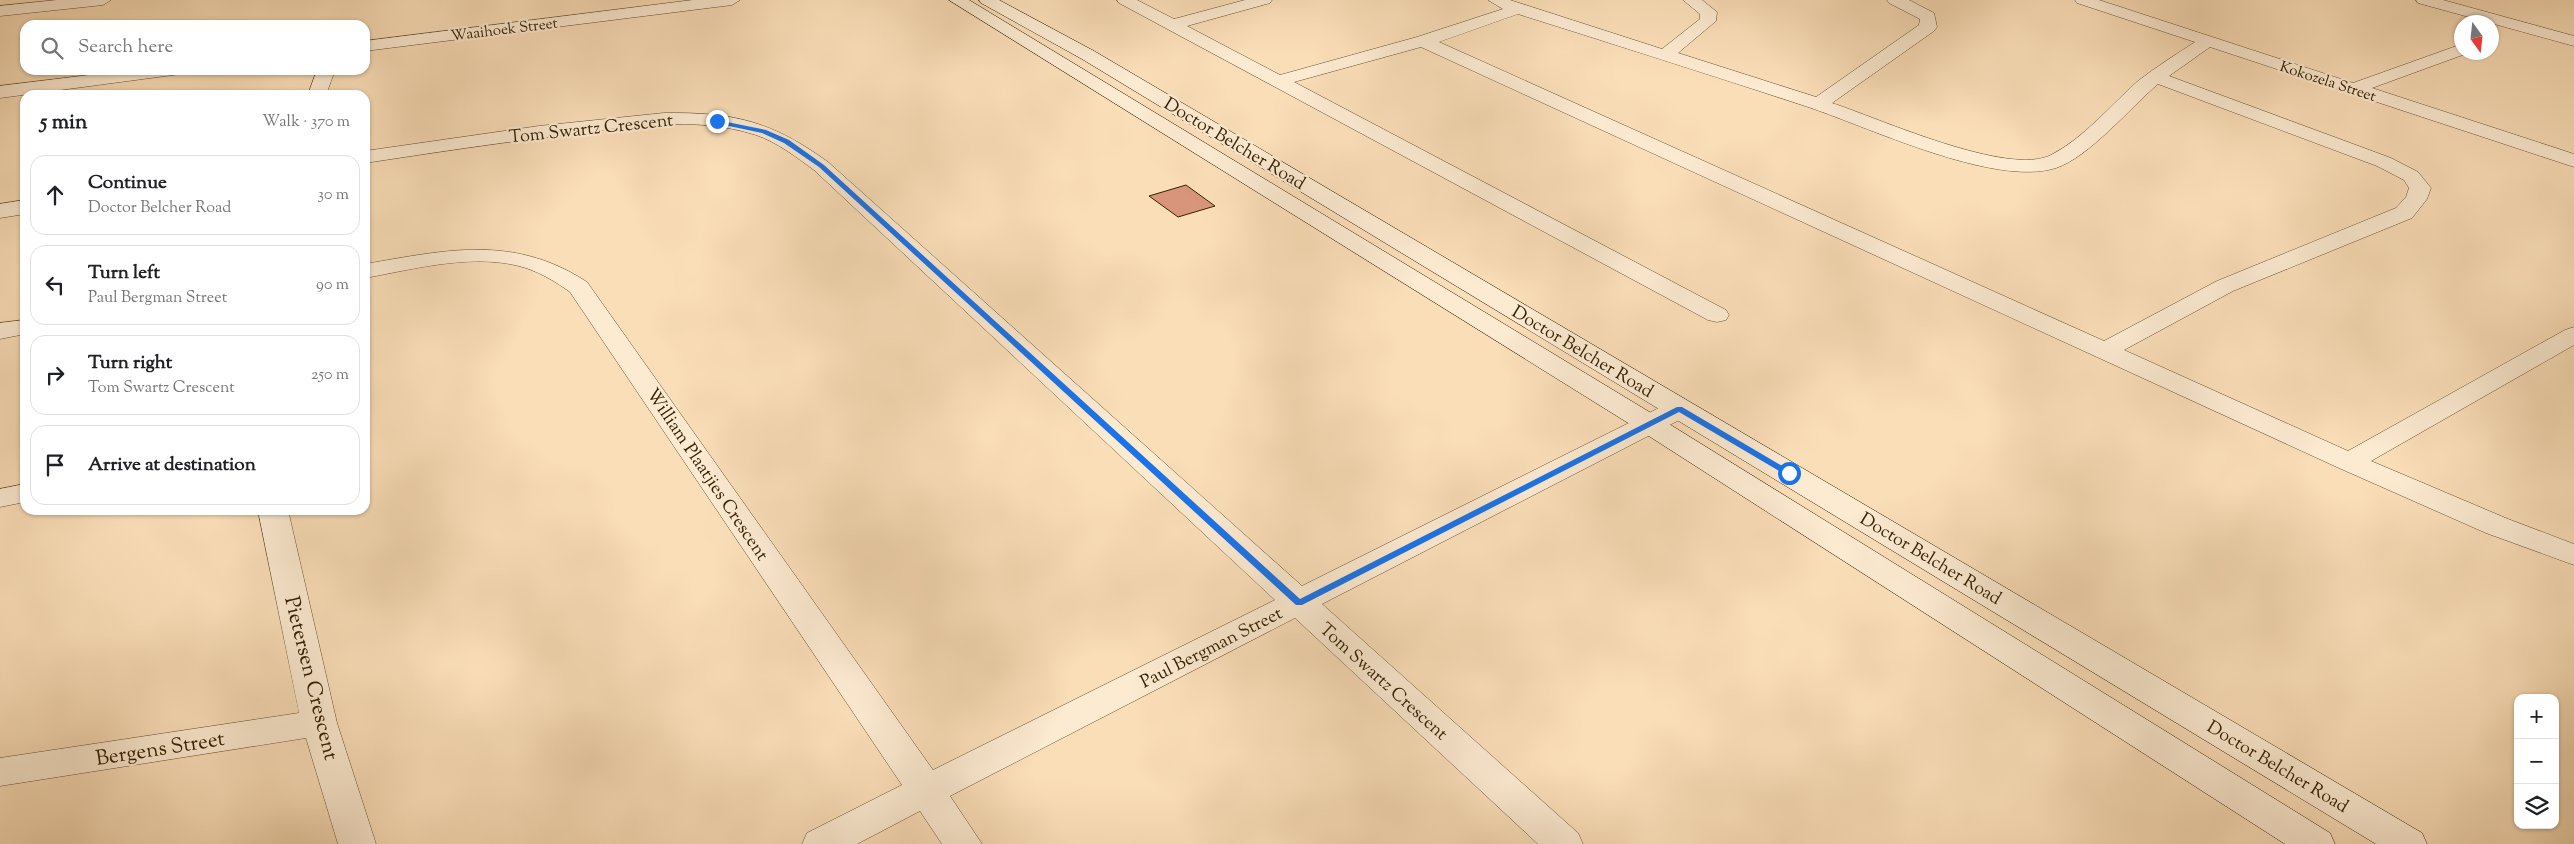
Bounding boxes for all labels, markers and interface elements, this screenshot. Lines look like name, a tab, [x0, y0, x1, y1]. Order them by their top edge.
street label: Waaihoek Street	[449, 14, 559, 47]
north arrow	[2454, 15, 2499, 60]
search box	[20, 20, 370, 75]
icon: search	[38, 34, 66, 62]
text: Search here	[78, 34, 173, 61]
street label: Kokozela Street	[2277, 57, 2378, 108]
street label: Doctor Belcher Road	[1158, 92, 1310, 197]
text: 5 min	[40, 108, 87, 138]
street label: Tom Swartz Crescent	[508, 108, 675, 152]
route end	[706, 110, 729, 133]
text: Walk · 370 m	[262, 111, 350, 134]
text: Continue	[88, 170, 167, 197]
icon: ahead	[41, 181, 69, 209]
text: 30 m	[318, 184, 349, 207]
text: Doctor Belcher Road	[88, 197, 231, 220]
text: Turn left	[88, 260, 160, 287]
icon: left	[41, 271, 69, 299]
text: 90 m	[316, 274, 349, 297]
text: Paul Bergman Street	[88, 287, 227, 310]
street label: Doctor Belcher Road	[1506, 300, 1658, 405]
text: Turn right	[88, 350, 172, 377]
icon: right	[41, 361, 69, 389]
text: 250 m	[311, 364, 349, 387]
text: Tom Swartz Crescent	[88, 377, 235, 400]
street label: William Plaatjies Crescent	[639, 384, 774, 567]
icon: arrive	[41, 451, 69, 479]
text: Arrive at destination	[88, 452, 256, 479]
route start	[1778, 462, 1801, 485]
street label: Doctor Belcher Road	[1854, 507, 2006, 612]
street label: Pietersen Crescent	[275, 593, 345, 764]
street label: Paul Bergman Street	[1136, 602, 1288, 696]
street label: Tom Swartz Crescent	[1313, 618, 1453, 747]
map controls	[2514, 694, 2559, 829]
button: +	[2514, 694, 2559, 739]
street label: Doctor Belcher Road	[2201, 715, 2353, 820]
street label: Bergens Street	[94, 725, 227, 775]
button: −	[2514, 739, 2559, 784]
button: layers	[2514, 784, 2559, 829]

